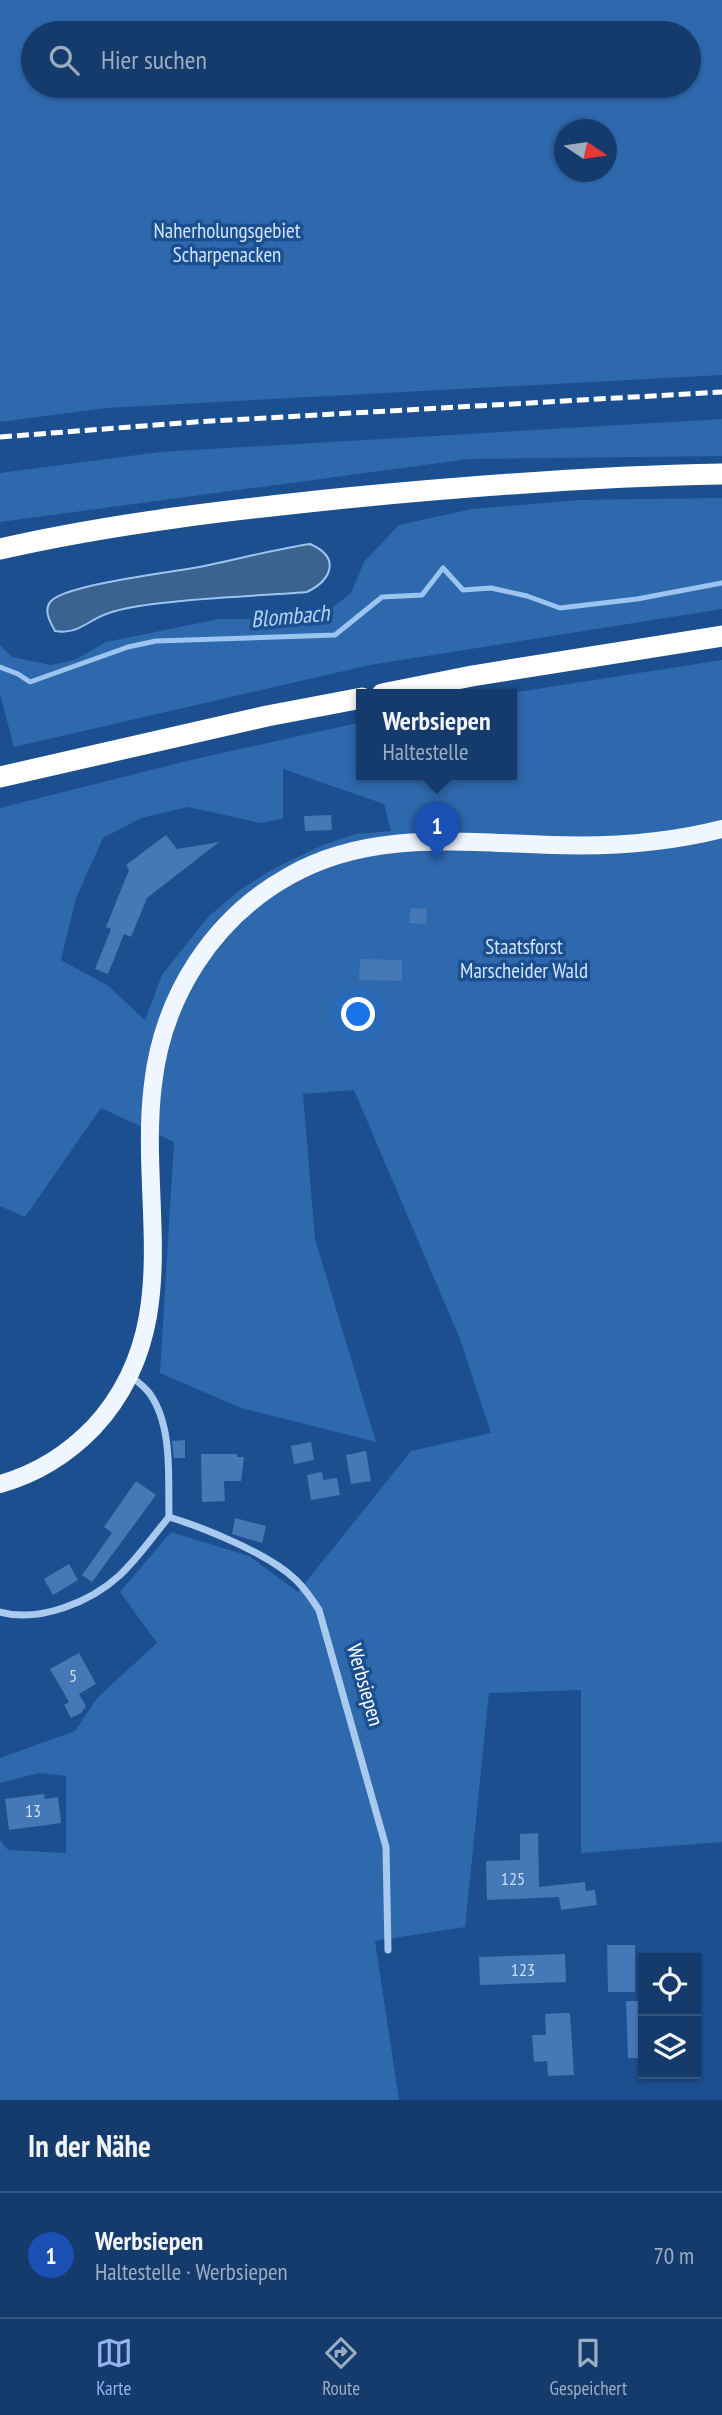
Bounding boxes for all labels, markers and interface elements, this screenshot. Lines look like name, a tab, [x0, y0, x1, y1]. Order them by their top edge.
search box	[21, 21, 701, 98]
icon: search	[45, 41, 83, 79]
text: Hier suchen	[101, 43, 207, 76]
north arrow	[554, 119, 617, 182]
park label: Naherholungsgebiet Scharpenacken	[154, 217, 301, 268]
water label: Blombach	[250, 597, 332, 633]
popup	[356, 689, 517, 780]
text: Werbsiepen	[382, 704, 491, 737]
text: Haltestelle	[382, 737, 469, 766]
pin: 1	[414, 802, 460, 860]
park label: Staatsforst Marscheider Wald	[460, 933, 588, 984]
your location	[341, 997, 375, 1031]
street label: Werbsiepen	[341, 1641, 390, 1729]
house number: 5	[69, 1664, 77, 1687]
house number: 13	[25, 1799, 41, 1822]
house number: 125	[501, 1867, 525, 1890]
map controls	[638, 1953, 701, 2079]
button: locate	[638, 1953, 701, 2016]
house number: 123	[511, 1958, 535, 1981]
button: layers	[638, 2016, 701, 2079]
text: In der Nähe	[28, 2126, 151, 2165]
text: Werbsiepen	[95, 2224, 203, 2257]
text: 1	[46, 2241, 57, 2270]
text: 70 m	[653, 2241, 694, 2270]
text: Haltestelle · Werbsiepen	[95, 2257, 288, 2286]
tab: Karte	[95, 2334, 133, 2400]
tab: Route	[322, 2334, 360, 2400]
tab: Gespeichert	[550, 2334, 627, 2400]

